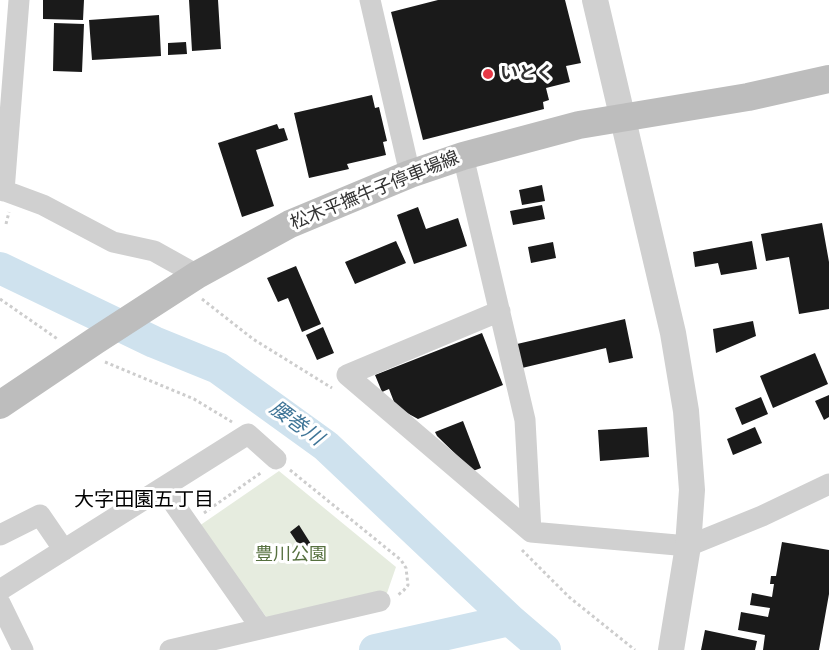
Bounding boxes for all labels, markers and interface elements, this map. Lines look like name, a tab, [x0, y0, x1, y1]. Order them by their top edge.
place label: いとく	[500, 63, 554, 85]
marker: いとく	[481, 67, 495, 81]
street label: 松木平撫牛子停車場線	[288, 147, 462, 235]
water label: 腰巻川	[265, 397, 327, 451]
district label: 大字田園五丁目	[74, 489, 214, 513]
park label: 豊川公園	[255, 544, 327, 566]

